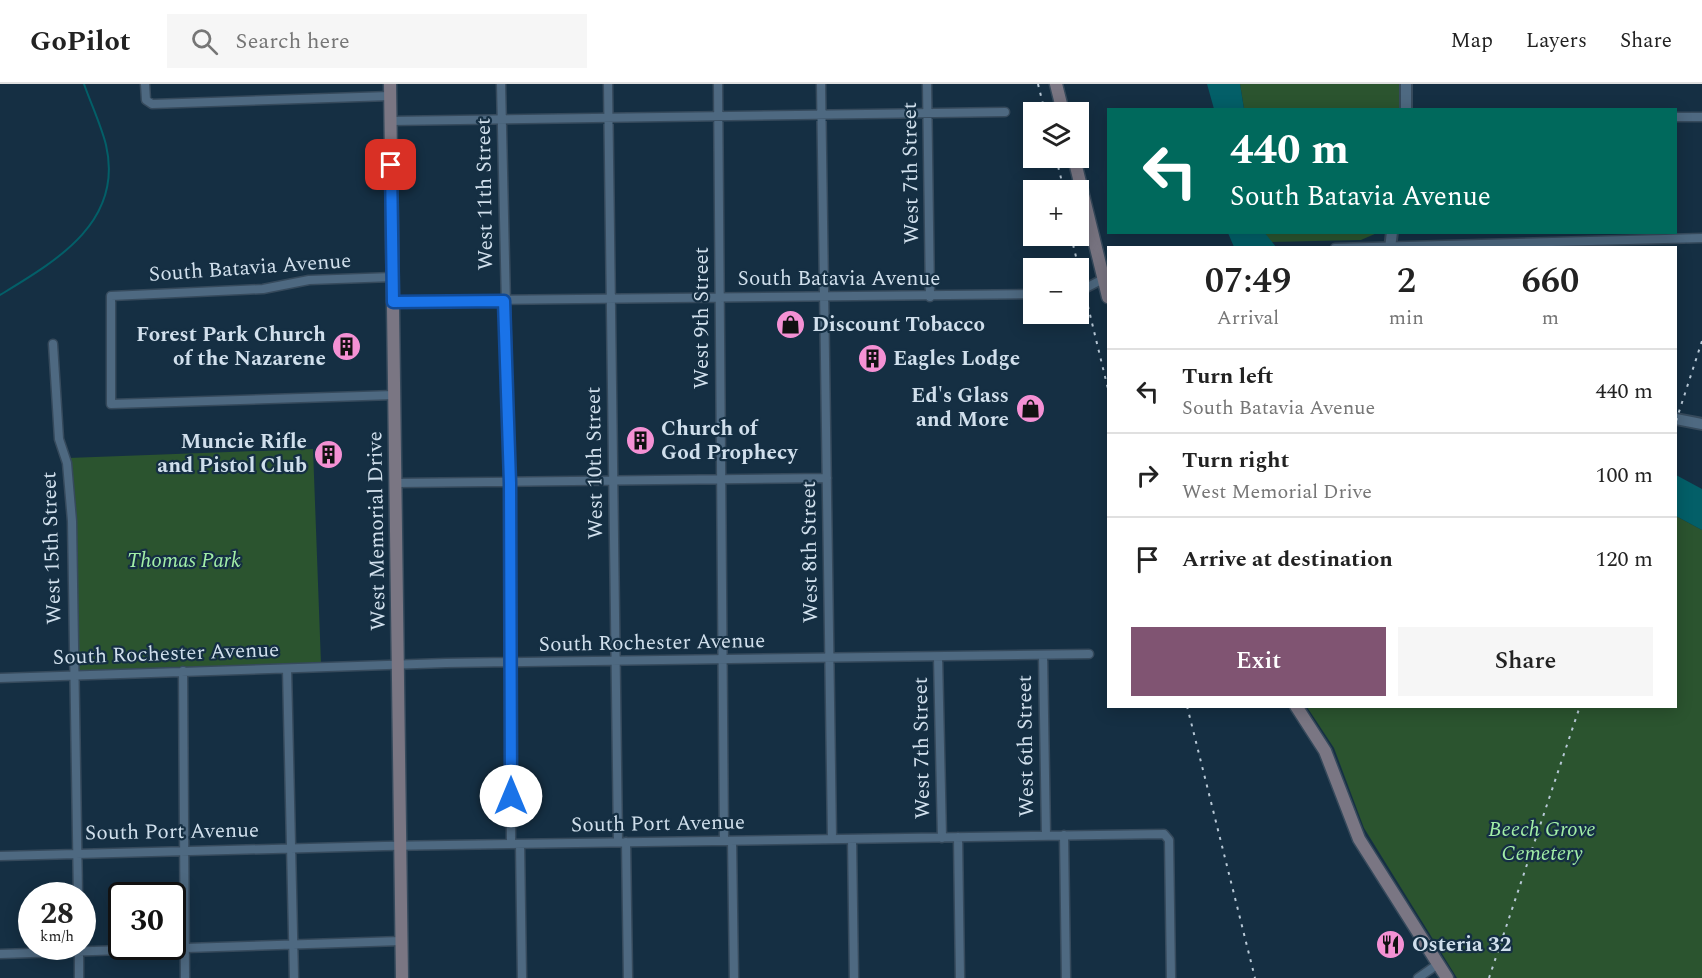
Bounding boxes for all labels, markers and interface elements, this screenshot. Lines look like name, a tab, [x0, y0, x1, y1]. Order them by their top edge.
search box	[167, 14, 587, 68]
text: GoPilot	[30, 20, 131, 63]
icon: search	[188, 25, 221, 58]
text: Search here	[236, 25, 350, 58]
text: Map	[1451, 25, 1493, 57]
text: Layers	[1526, 25, 1587, 57]
text: Share	[1620, 25, 1672, 57]
street label: West 7th Street	[894, 102, 928, 244]
map controls	[1023, 102, 1089, 324]
button: layers	[1023, 102, 1089, 168]
street label: West 11th Street	[468, 117, 502, 271]
text: 440 m	[1230, 119, 1349, 182]
icon: left	[1131, 132, 1209, 210]
pin	[365, 139, 416, 190]
icon: arrive	[374, 148, 407, 181]
text: South Batavia Avenue	[1230, 176, 1491, 218]
button: +	[1023, 180, 1089, 246]
street label: South Batavia Avenue	[148, 245, 352, 291]
street label: West 9th Street	[686, 247, 718, 389]
text: 07:49	[1205, 254, 1291, 309]
text: 2	[1397, 254, 1416, 309]
text: 660	[1521, 254, 1579, 309]
button: −	[1023, 258, 1089, 324]
street label: South Batavia Avenue	[738, 263, 940, 295]
text: Arrival	[1217, 303, 1279, 333]
text: min	[1389, 303, 1424, 333]
text: m	[1542, 303, 1559, 333]
shop icon: Discount Tobacco	[775, 309, 807, 341]
place label: Discount Tobacco	[812, 309, 985, 341]
place label: Forest Park Church of the Nazarene	[136, 319, 326, 375]
building icon: Forest Park Church of the Nazarene	[331, 331, 363, 363]
building icon: Eagles Lodge	[856, 343, 888, 375]
place label: Eagles Lodge	[893, 343, 1020, 375]
text: Turn left	[1182, 360, 1274, 393]
icon: left	[1131, 375, 1164, 408]
text: 440 m	[1596, 375, 1653, 408]
place label: Ed's Glass and More	[911, 380, 1009, 436]
street label: West 10th Street	[578, 386, 612, 540]
shop icon: Ed's Glass and More	[1014, 392, 1046, 424]
text: South Batavia Avenue	[1182, 393, 1375, 423]
place label: Church of God Prophecy	[661, 413, 799, 469]
building icon: Church of God Prophecy	[624, 425, 656, 457]
place label: Muncie Rifle and Pistol Club	[157, 426, 307, 482]
street label: West Memorial Drive	[359, 431, 395, 631]
building icon: Muncie Rifle and Pistol Club	[312, 438, 344, 470]
text: Turn right	[1182, 444, 1289, 477]
icon: right	[1131, 459, 1164, 492]
text: 100 m	[1596, 459, 1653, 492]
street label: West 15th Street	[33, 471, 71, 625]
text: West Memorial Drive	[1182, 477, 1372, 507]
street label: West 8th Street	[793, 481, 827, 623]
icon: arrive	[1131, 543, 1164, 576]
text: Arrive at destination	[1182, 543, 1393, 576]
text: 120 m	[1596, 543, 1653, 576]
park label: Thomas Park	[127, 545, 241, 577]
street label: South Rochester Avenue	[538, 625, 766, 661]
button: Exit	[1131, 627, 1386, 696]
button: Share	[1398, 627, 1653, 696]
street label: South Rochester Avenue	[52, 634, 280, 674]
street label: West 6th Street	[1009, 675, 1043, 817]
street label: West 7th Street	[905, 677, 939, 819]
position arrow	[479, 764, 543, 828]
street label: South Port Avenue	[571, 806, 745, 842]
street label: South Port Avenue	[85, 814, 259, 850]
park label: Beech Grove Cemetery	[1488, 814, 1596, 870]
speed limit sign: 30	[108, 882, 186, 960]
text: 28	[40, 891, 74, 937]
text: km/h	[40, 925, 74, 948]
restaurant icon: Osteria 32	[1375, 929, 1407, 961]
place label: Osteria 32	[1412, 929, 1512, 961]

